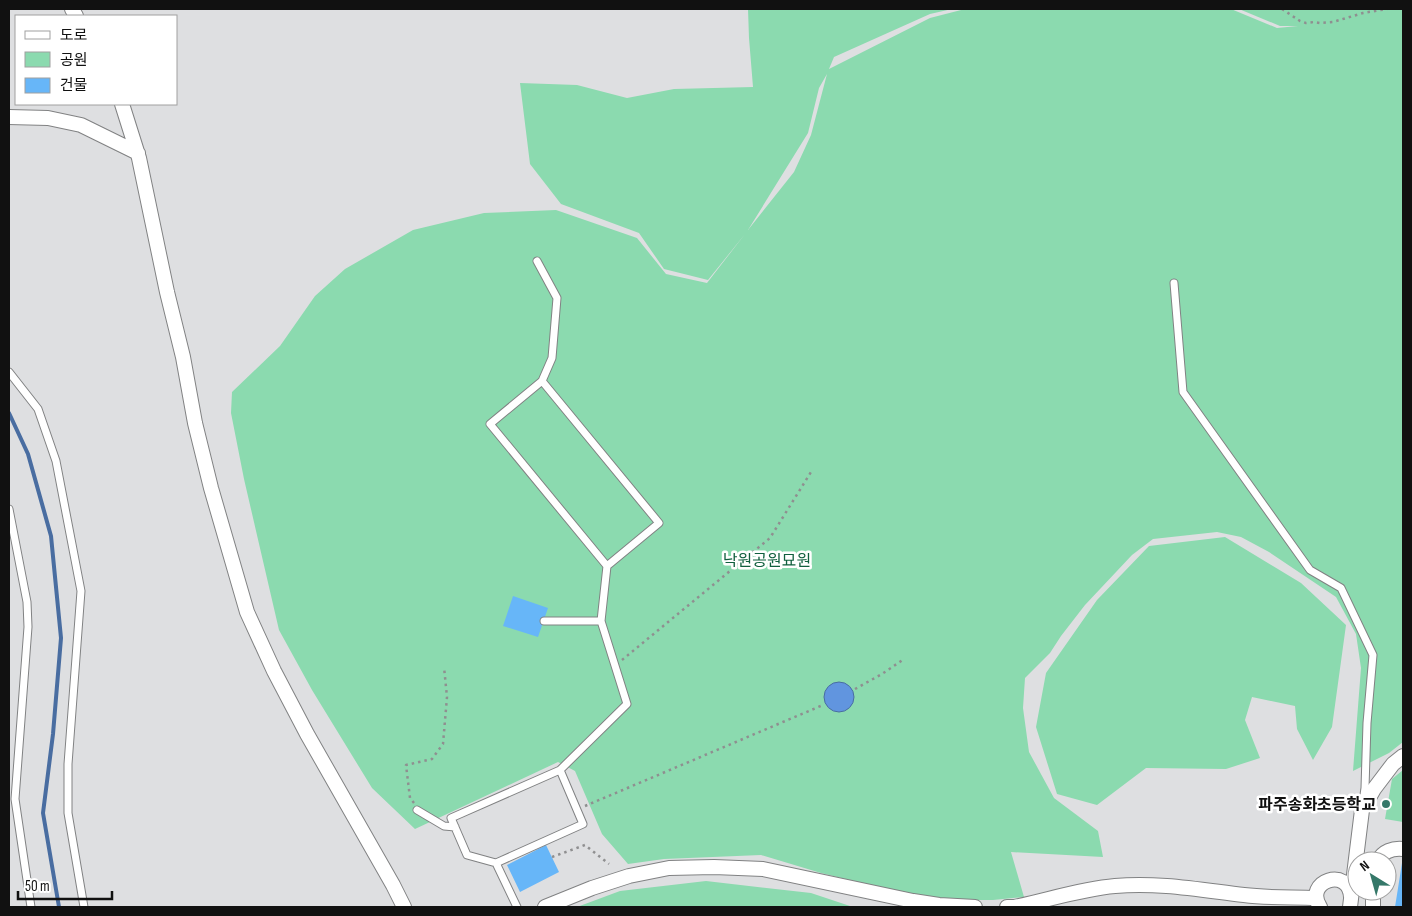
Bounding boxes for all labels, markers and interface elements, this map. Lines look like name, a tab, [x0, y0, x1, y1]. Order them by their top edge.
legend	[15, 15, 178, 105]
text: 도로	[60, 26, 88, 45]
text: 공원	[60, 51, 88, 70]
text: 건물	[60, 76, 88, 95]
park label: 낙원공원묘원	[723, 552, 811, 571]
place label: 파주송화초등학교	[1258, 795, 1376, 815]
marker: 파주송화초등학교	[1380, 798, 1392, 810]
north arrow	[1347, 851, 1397, 901]
text: N	[1356, 857, 1373, 875]
scale bar	[18, 868, 111, 900]
text: 50 m	[25, 877, 50, 896]

